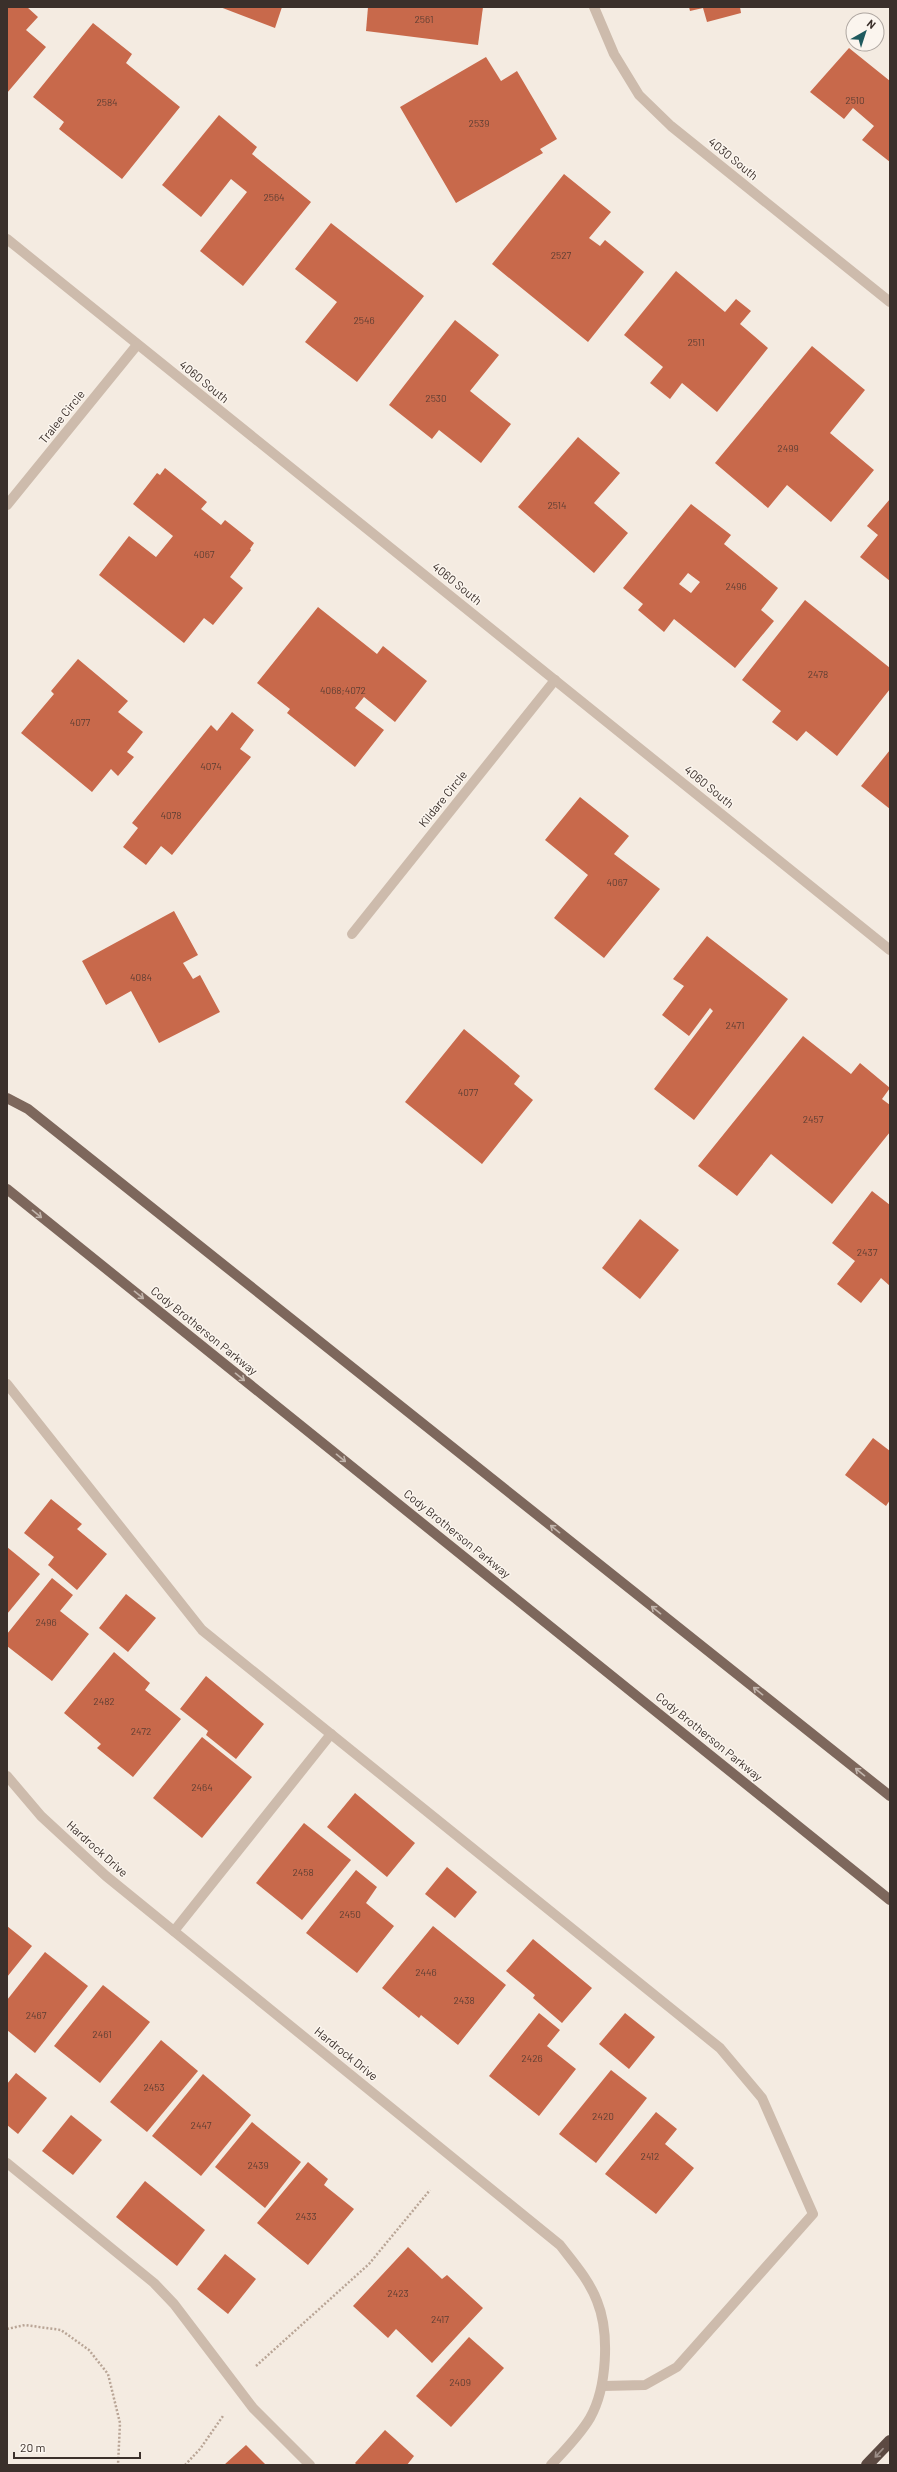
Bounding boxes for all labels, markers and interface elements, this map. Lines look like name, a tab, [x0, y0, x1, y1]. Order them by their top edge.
north arrow	[845, 12, 885, 52]
house number: 2561	[415, 13, 433, 25]
text: N	[865, 16, 879, 31]
house number: 2510	[845, 94, 865, 106]
house number: 2584	[96, 96, 118, 108]
house number: 2539	[469, 117, 489, 129]
street label: 4030 South	[706, 134, 761, 182]
house number: 2564	[263, 191, 285, 203]
house number: 2527	[551, 249, 572, 261]
house number: 2546	[353, 314, 375, 326]
house number: 2511	[687, 336, 705, 348]
street label: 4060 South	[177, 357, 232, 405]
street label: Tralee Circle	[35, 387, 87, 446]
house number: 2530	[425, 392, 447, 404]
house number: 2499	[777, 442, 799, 454]
house number: 2514	[547, 499, 567, 511]
house number: 4067	[193, 548, 215, 560]
street label: 4060 South	[430, 559, 485, 607]
house number: 2496	[725, 580, 747, 592]
house number: 2478	[808, 668, 828, 680]
house number: 4068;4072	[320, 684, 366, 696]
house number: 4077	[70, 716, 91, 728]
house number: 4074	[200, 760, 222, 772]
street label: 4060 South	[682, 762, 737, 810]
street label: Kildare Circle	[415, 767, 469, 830]
house number: 4078	[160, 809, 182, 821]
house number: 4067	[606, 876, 628, 888]
house number: 4084	[130, 971, 152, 983]
house number: 2471	[726, 1019, 744, 1031]
house number: 4077	[458, 1086, 479, 1098]
house number: 2457	[803, 1113, 824, 1125]
one-way arrow	[32, 1209, 43, 1218]
house number: 2437	[857, 1246, 878, 1258]
street label: Cody Brotherson Parkway	[149, 1283, 261, 1378]
one-way arrow	[133, 1291, 144, 1299]
one-way arrow	[235, 1372, 245, 1381]
one-way arrow	[336, 1454, 347, 1462]
street label: Cody Brotherson Parkway	[402, 1486, 514, 1581]
one-way arrow	[549, 1524, 560, 1533]
one-way arrow	[651, 1605, 662, 1614]
house number: 2496	[35, 1616, 57, 1628]
one-way arrow	[752, 1687, 763, 1695]
street label: Cody Brotherson Parkway	[654, 1689, 766, 1784]
house number: 2482	[93, 1695, 115, 1707]
house number: 2472	[131, 1725, 151, 1737]
one-way arrow	[854, 1768, 865, 1776]
house number: 2464	[191, 1781, 213, 1793]
street label: Hardrock Drive	[64, 1817, 131, 1879]
house number: 2458	[292, 1866, 314, 1878]
house number: 2450	[339, 1908, 361, 1920]
house number: 2446	[415, 1966, 437, 1978]
house number: 2438	[453, 1994, 475, 2006]
house number: 2467	[26, 2009, 47, 2021]
street label: Hardrock Drive	[312, 2024, 381, 2083]
house number: 2461	[92, 2028, 112, 2040]
house number: 2426	[521, 2052, 543, 2064]
house number: 2453	[143, 2081, 165, 2093]
house number: 2420	[592, 2110, 614, 2122]
house number: 2447	[191, 2119, 212, 2131]
house number: 2412	[641, 2150, 659, 2162]
house number: 2439	[247, 2159, 269, 2171]
house number: 2433	[295, 2210, 317, 2222]
house number: 2423	[387, 2287, 409, 2299]
house number: 2417	[431, 2313, 449, 2325]
house number: 2409	[449, 2376, 471, 2388]
scale bar	[14, 2434, 140, 2460]
text: 20 m	[20, 2440, 46, 2454]
one-way arrow	[874, 2448, 883, 2458]

